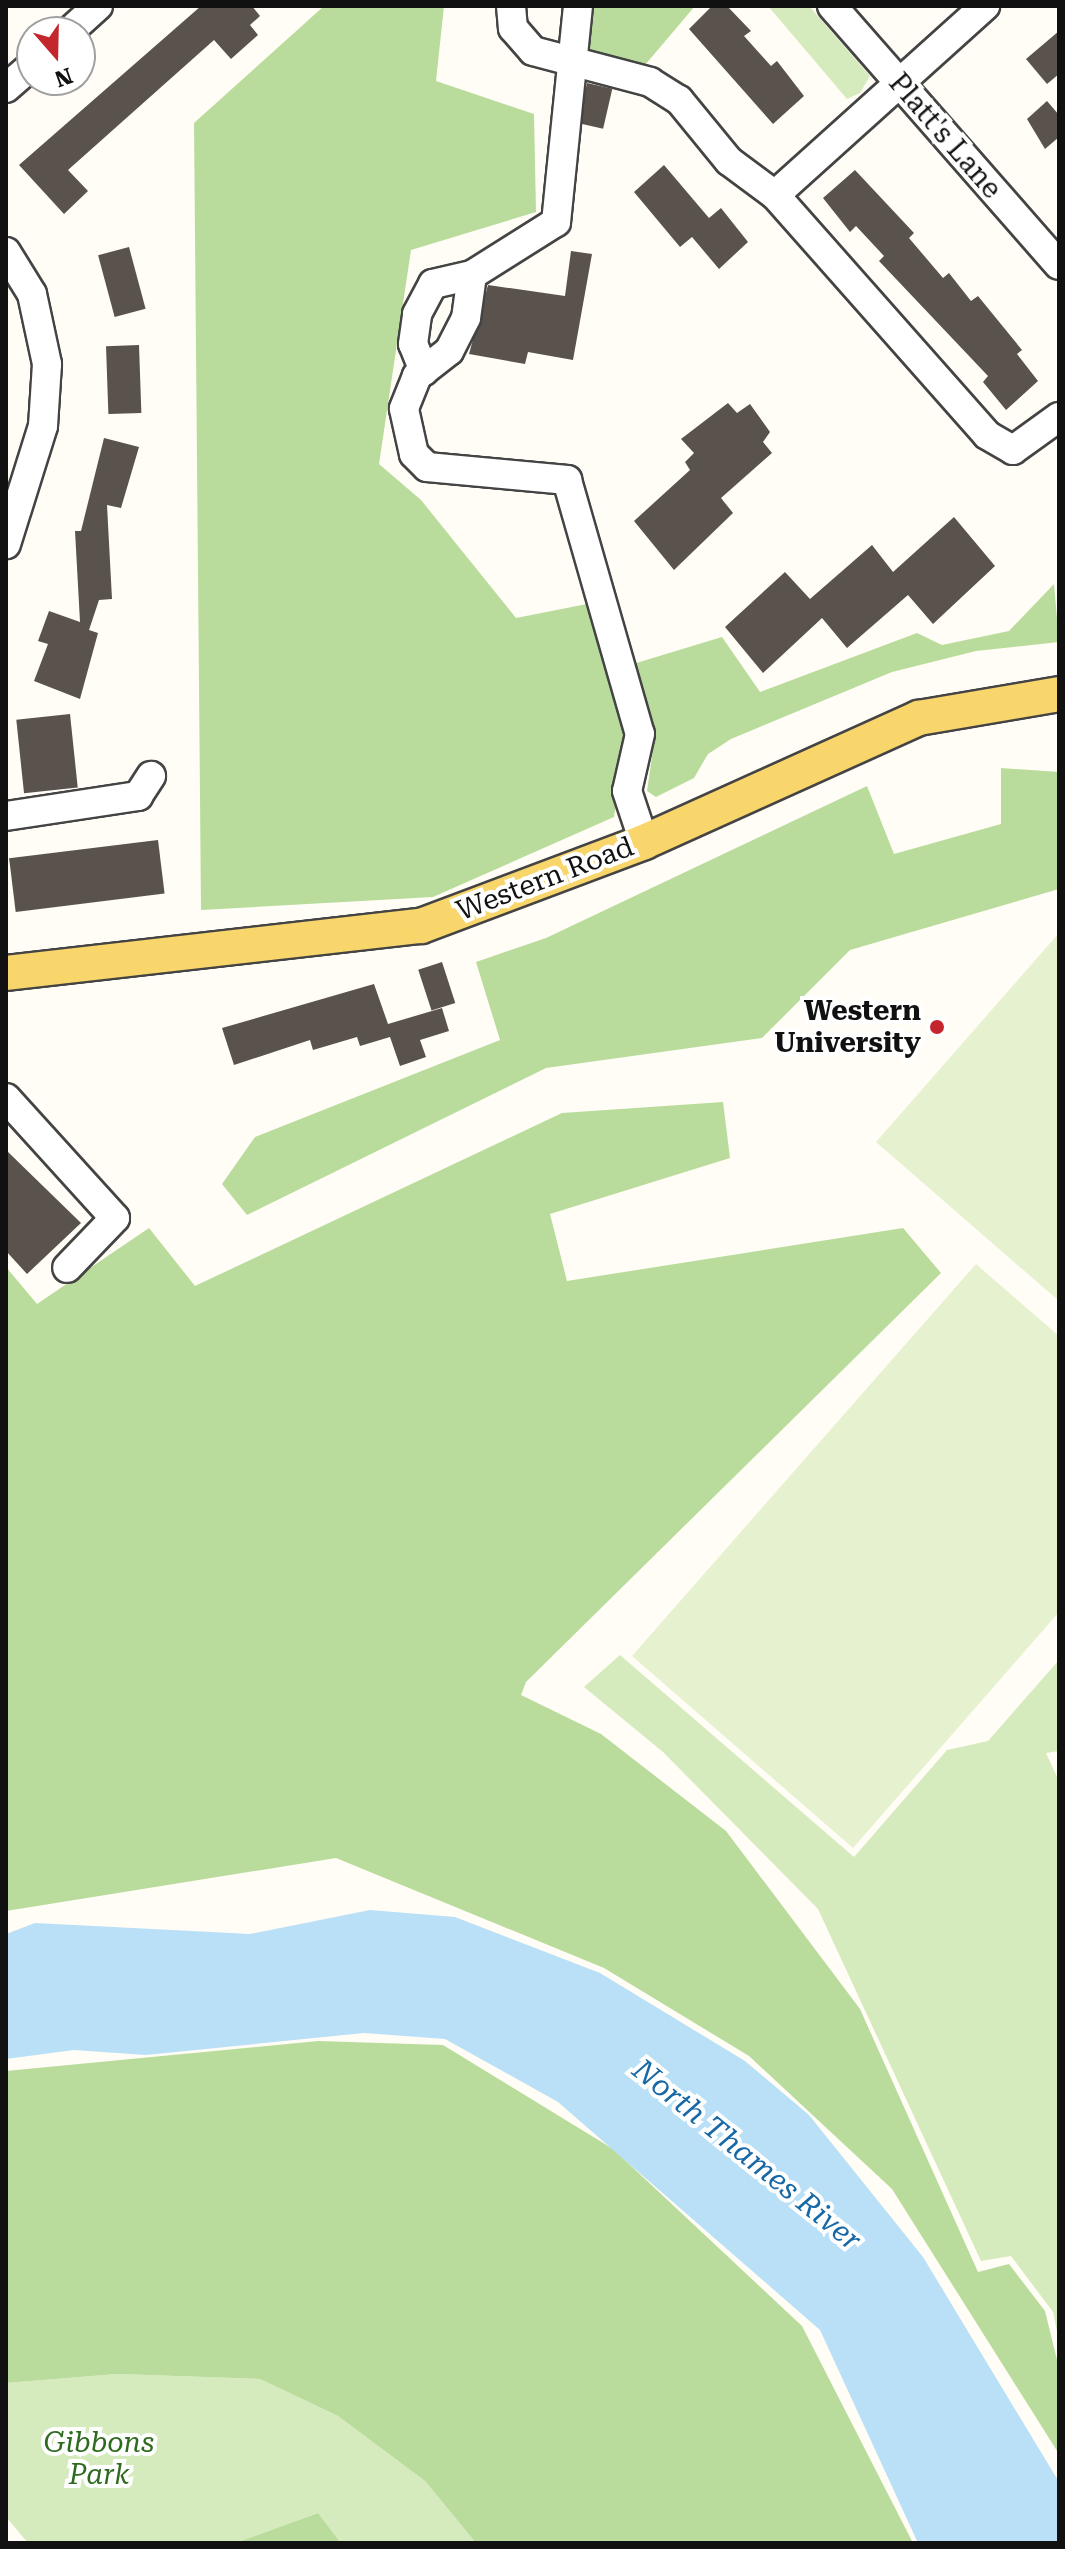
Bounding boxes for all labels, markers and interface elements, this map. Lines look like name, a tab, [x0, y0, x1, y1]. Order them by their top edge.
north arrow	[16, 16, 96, 96]
text: N	[51, 62, 76, 92]
street label: Platt's Lane	[882, 67, 1008, 205]
street label: Western Road	[452, 830, 638, 928]
place label: Western University	[774, 994, 921, 1060]
marker: Western University	[928, 1018, 946, 1036]
water label: North Thames River	[625, 2052, 869, 2258]
park label: Gibbons Park	[44, 2426, 154, 2492]

